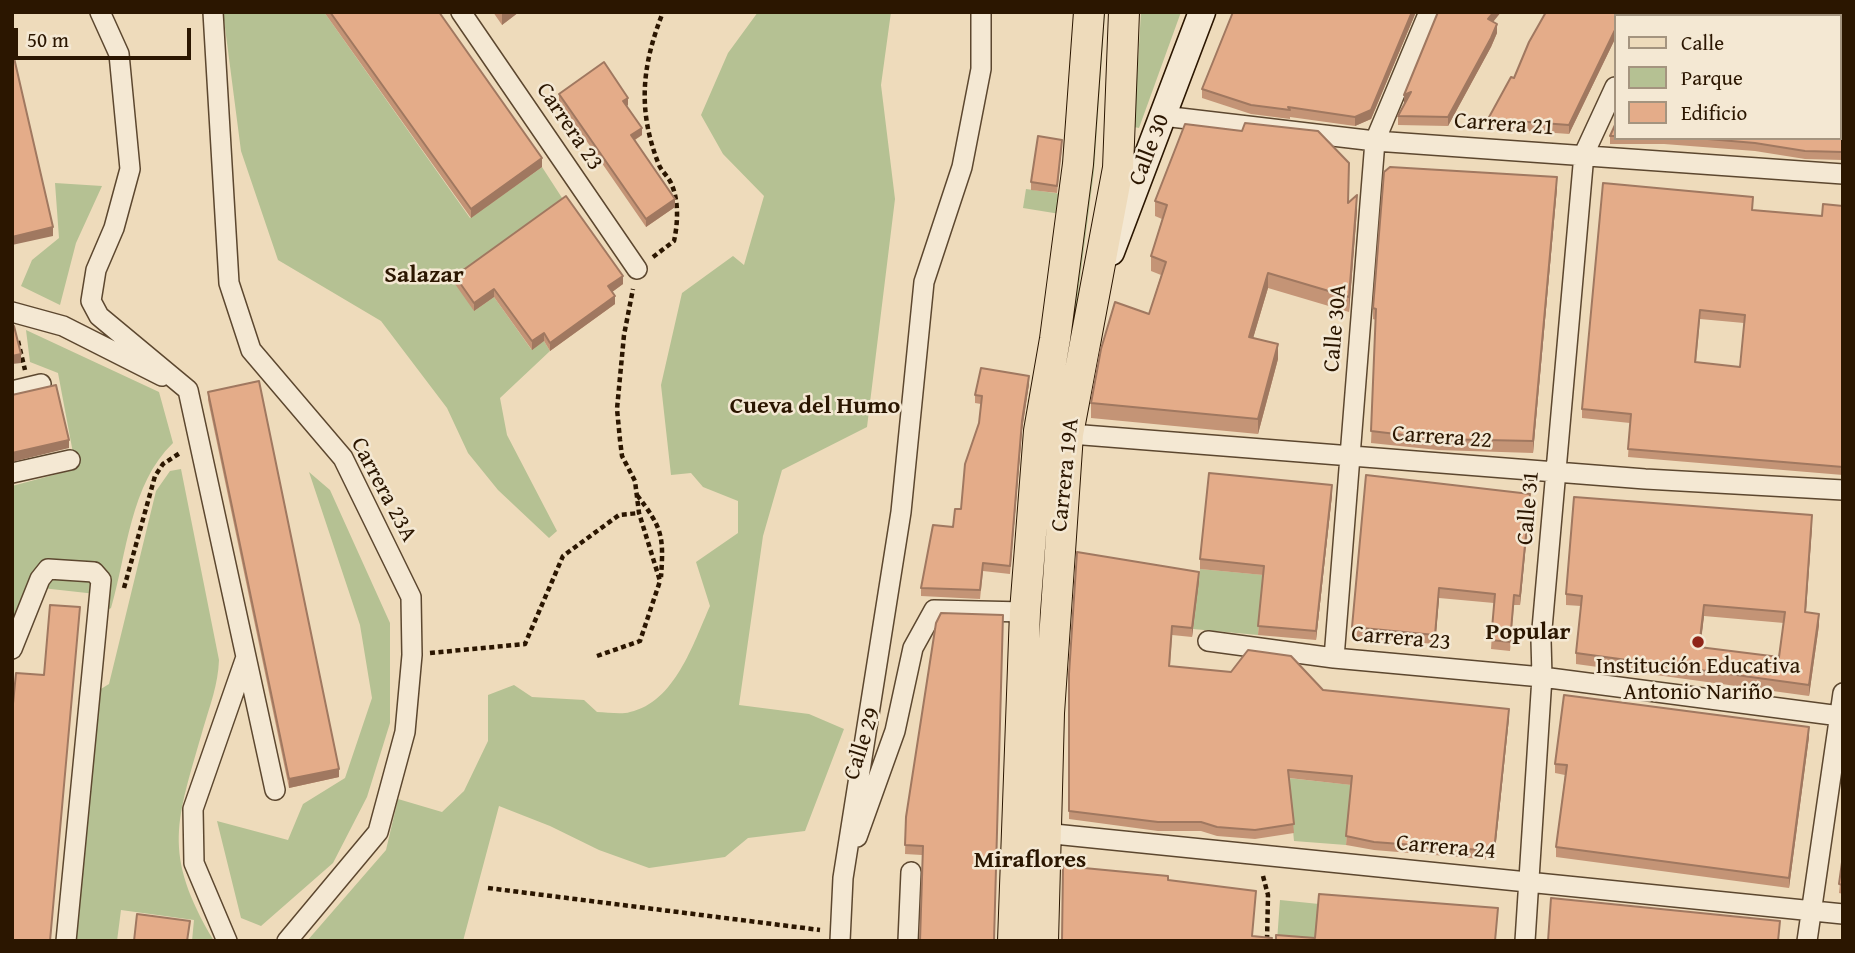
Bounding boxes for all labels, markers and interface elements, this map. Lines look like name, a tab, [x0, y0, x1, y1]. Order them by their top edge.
scale bar	[18, 14, 194, 58]
legend	[1614, 14, 1841, 140]
text: 50 m	[27, 24, 69, 55]
text: Calle	[1681, 27, 1724, 58]
text: Parque	[1681, 62, 1743, 93]
street label: Carrera 23	[530, 78, 608, 176]
text: Edificio	[1681, 97, 1747, 128]
street label: Carrera 21	[1453, 108, 1555, 142]
street label: Calle 30	[1124, 110, 1176, 190]
district label: Salazar	[384, 262, 464, 290]
street label: Calle 30A	[1318, 283, 1354, 373]
district label: Cueva del Humo	[730, 393, 900, 421]
street label: Carrera 19A	[1046, 417, 1086, 533]
street label: Carrera 22	[1391, 421, 1493, 455]
street label: Carrera 23A	[344, 433, 422, 547]
street label: Calle 31	[1512, 470, 1546, 546]
district label: Popular	[1486, 619, 1570, 647]
street label: Carrera 23	[1350, 621, 1452, 657]
marker: Institución Educativa Antonio Nariño	[1690, 634, 1706, 650]
place label: Institución Educativa Antonio Nariño	[1596, 653, 1800, 707]
street label: Calle 29	[838, 704, 888, 784]
street label: Carrera 24	[1395, 830, 1497, 866]
district label: Miraflores	[974, 847, 1086, 875]

